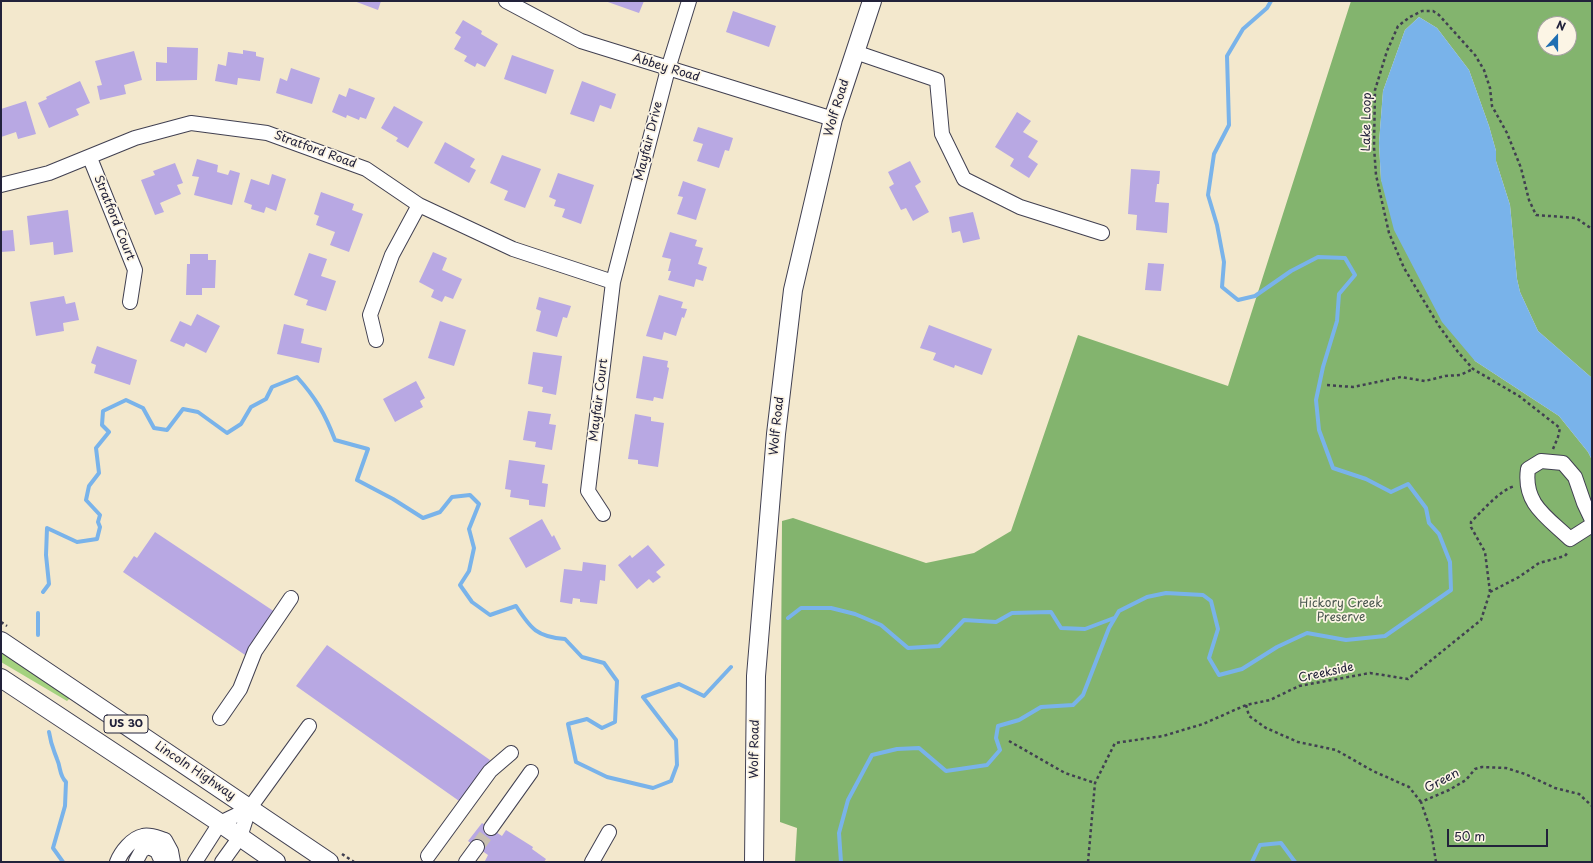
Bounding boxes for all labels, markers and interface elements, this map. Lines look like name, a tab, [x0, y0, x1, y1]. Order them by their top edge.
north arrow	[1537, 16, 1577, 56]
text: N	[1554, 16, 1568, 35]
street label: Abbey Road	[631, 51, 701, 85]
street label: Wolf Road	[821, 78, 853, 138]
street label: Lake Loop	[1359, 92, 1375, 152]
street label: Mayfair Drive	[632, 100, 666, 182]
street label: Stratford Road	[272, 128, 358, 172]
street label: Stratford Court	[90, 173, 138, 263]
street label: Mayfair Court	[587, 358, 611, 442]
street label: Wolf Road	[767, 396, 787, 456]
park label: Hickory Creek Preserve	[1299, 597, 1383, 625]
street label: Creekside	[1297, 660, 1355, 686]
road number: US 30	[104, 715, 148, 733]
street label: Wolf Road	[747, 719, 763, 779]
street label: Lincoln Highway	[152, 739, 238, 803]
street label: Green	[1422, 766, 1462, 796]
scale bar	[1449, 821, 1550, 847]
text: 50 m	[1454, 827, 1485, 845]

